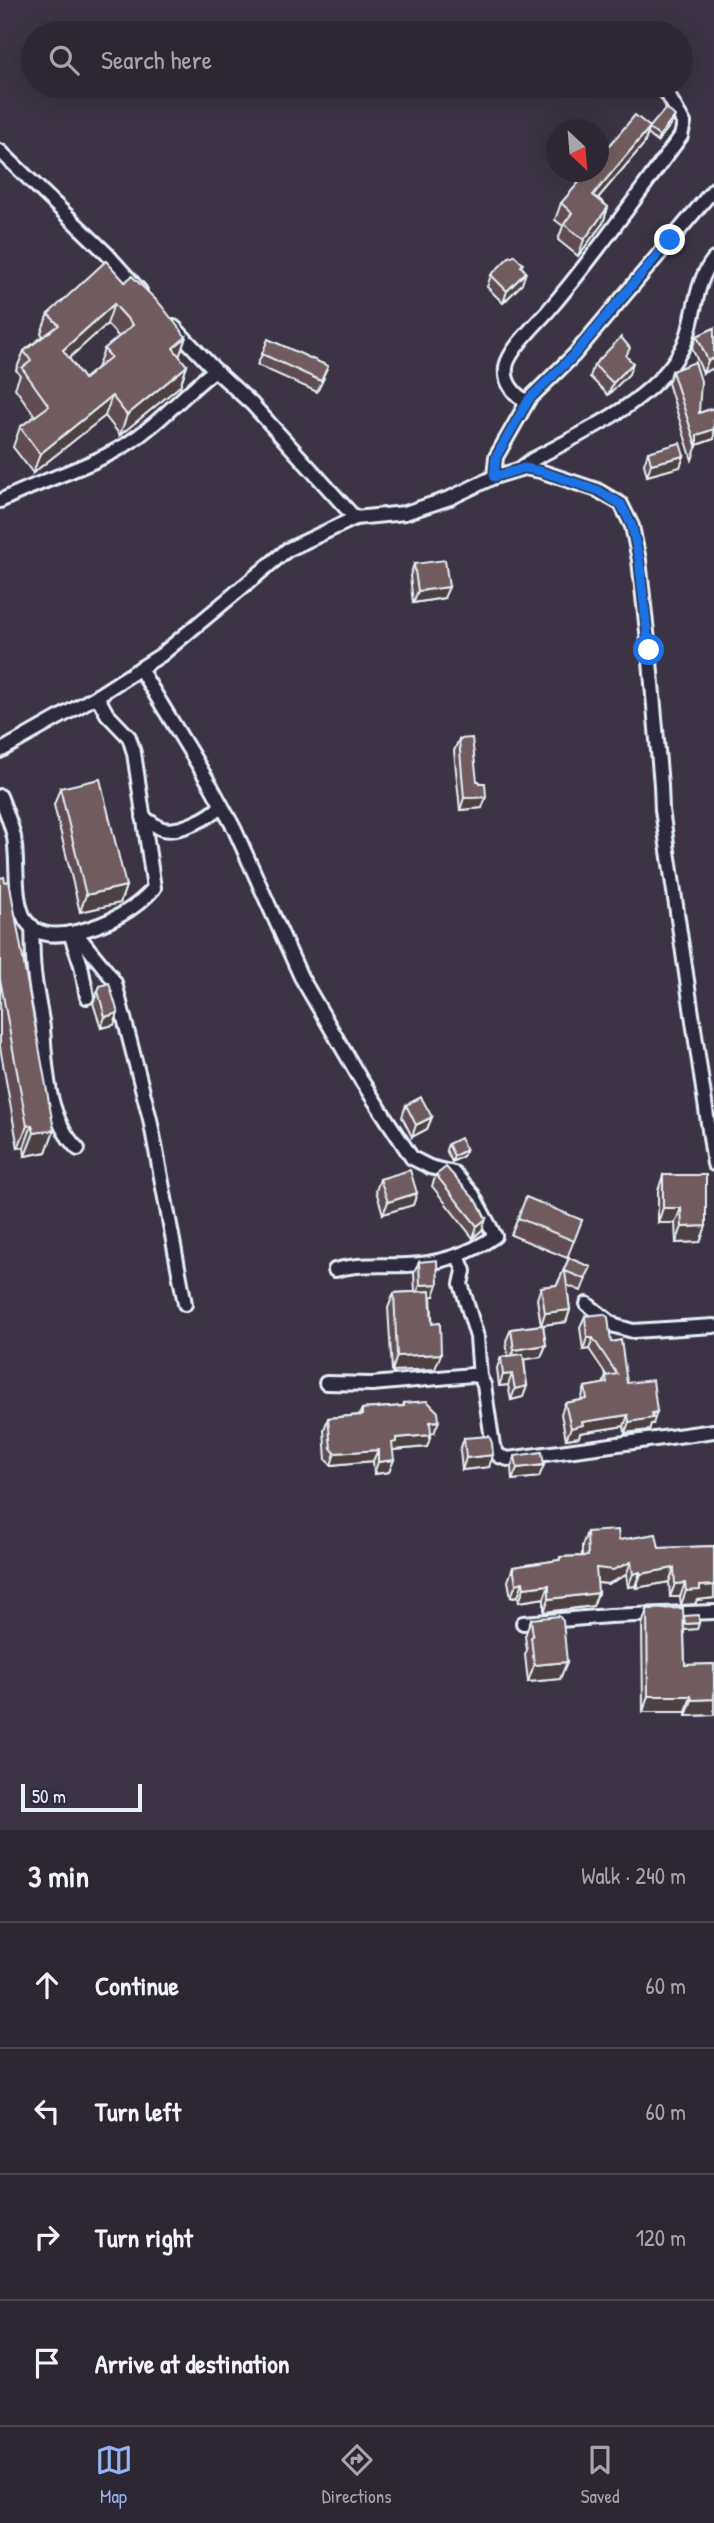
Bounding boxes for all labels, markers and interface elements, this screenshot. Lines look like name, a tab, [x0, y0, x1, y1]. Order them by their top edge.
search box	[21, 21, 693, 98]
icon: search	[45, 41, 83, 79]
text: Search here	[101, 42, 212, 77]
north arrow	[546, 119, 609, 182]
route end	[654, 224, 685, 255]
route start	[633, 634, 664, 665]
scale bar	[21, 1781, 142, 1813]
text: 50 m	[32, 1783, 66, 1809]
text: 3 min	[28, 1856, 89, 1896]
text: Walk · 240 m	[581, 1860, 686, 1891]
icon: ahead	[28, 1966, 66, 2004]
text: Continue	[95, 1968, 179, 2003]
text: 60 m	[646, 1970, 686, 2001]
icon: left	[28, 2092, 66, 2130]
text: Turn left	[95, 2094, 181, 2129]
text: 60 m	[646, 2096, 686, 2127]
icon: right	[28, 2218, 66, 2256]
text: Turn right	[95, 2220, 193, 2255]
text: 120 m	[636, 2222, 686, 2253]
icon: arrive	[28, 2344, 66, 2382]
text: Arrive at destination	[95, 2346, 290, 2381]
tab: Map	[95, 2441, 133, 2509]
tab: Directions	[322, 2441, 392, 2509]
tab: Saved	[581, 2441, 619, 2509]

